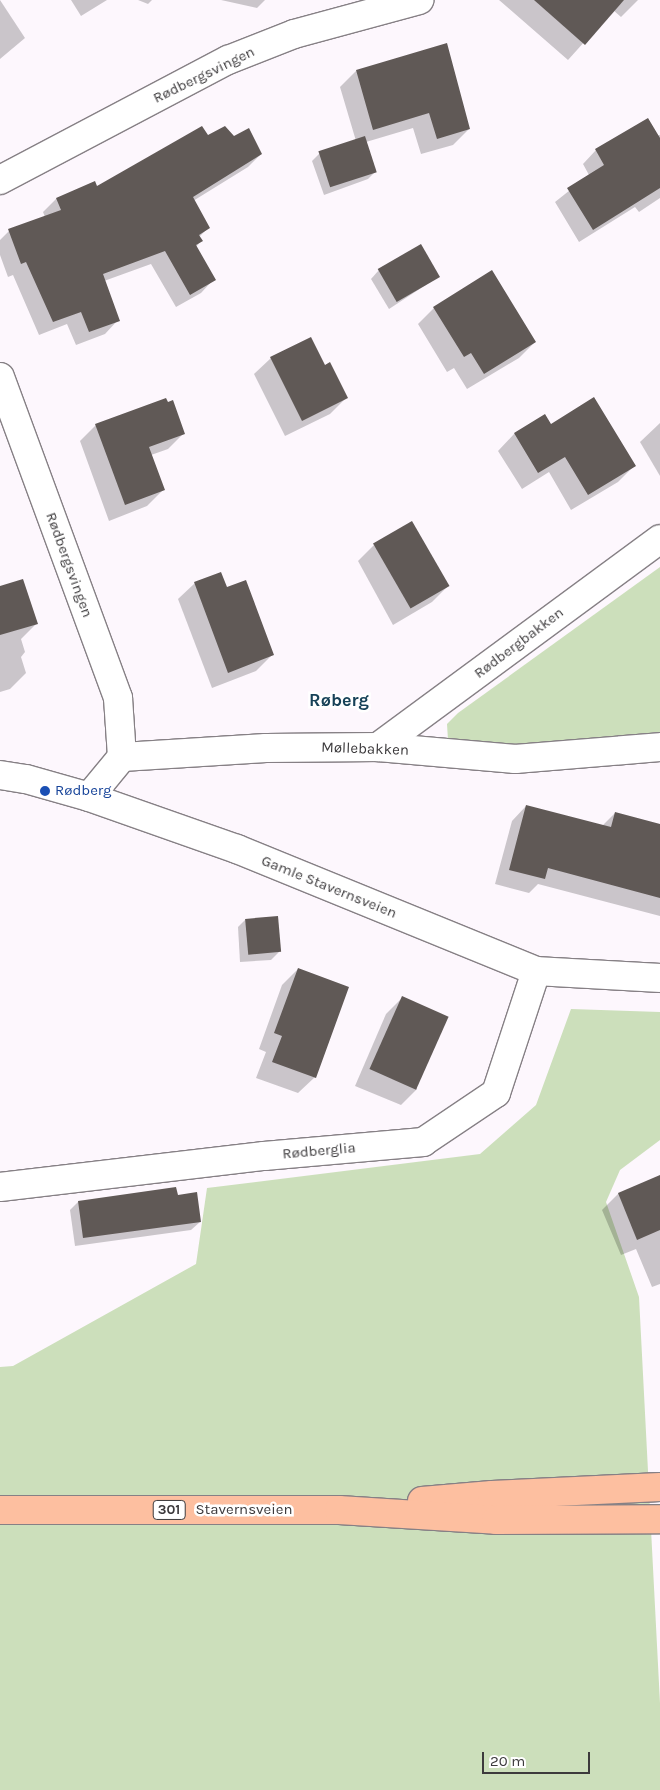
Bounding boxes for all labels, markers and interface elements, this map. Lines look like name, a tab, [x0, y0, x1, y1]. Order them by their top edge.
street label: Rødbergsvingen	[150, 43, 258, 107]
street label: Rødbergsvingen	[42, 510, 96, 620]
street label: Rødbergbakken	[471, 604, 567, 682]
district label: Røberg	[309, 689, 369, 711]
street label: Møllebakken	[321, 738, 409, 760]
place label: Rødberg	[55, 782, 112, 800]
marker: Rødberg	[39, 785, 51, 797]
street label: Gamle Stavernsveien	[259, 852, 399, 922]
street label: Rødberglia	[282, 1139, 356, 1163]
road number: 301	[152, 1498, 186, 1522]
street label: Stavernsveien	[195, 1501, 293, 1519]
scale bar	[485, 1742, 592, 1774]
text: 20 m	[490, 1752, 525, 1770]

